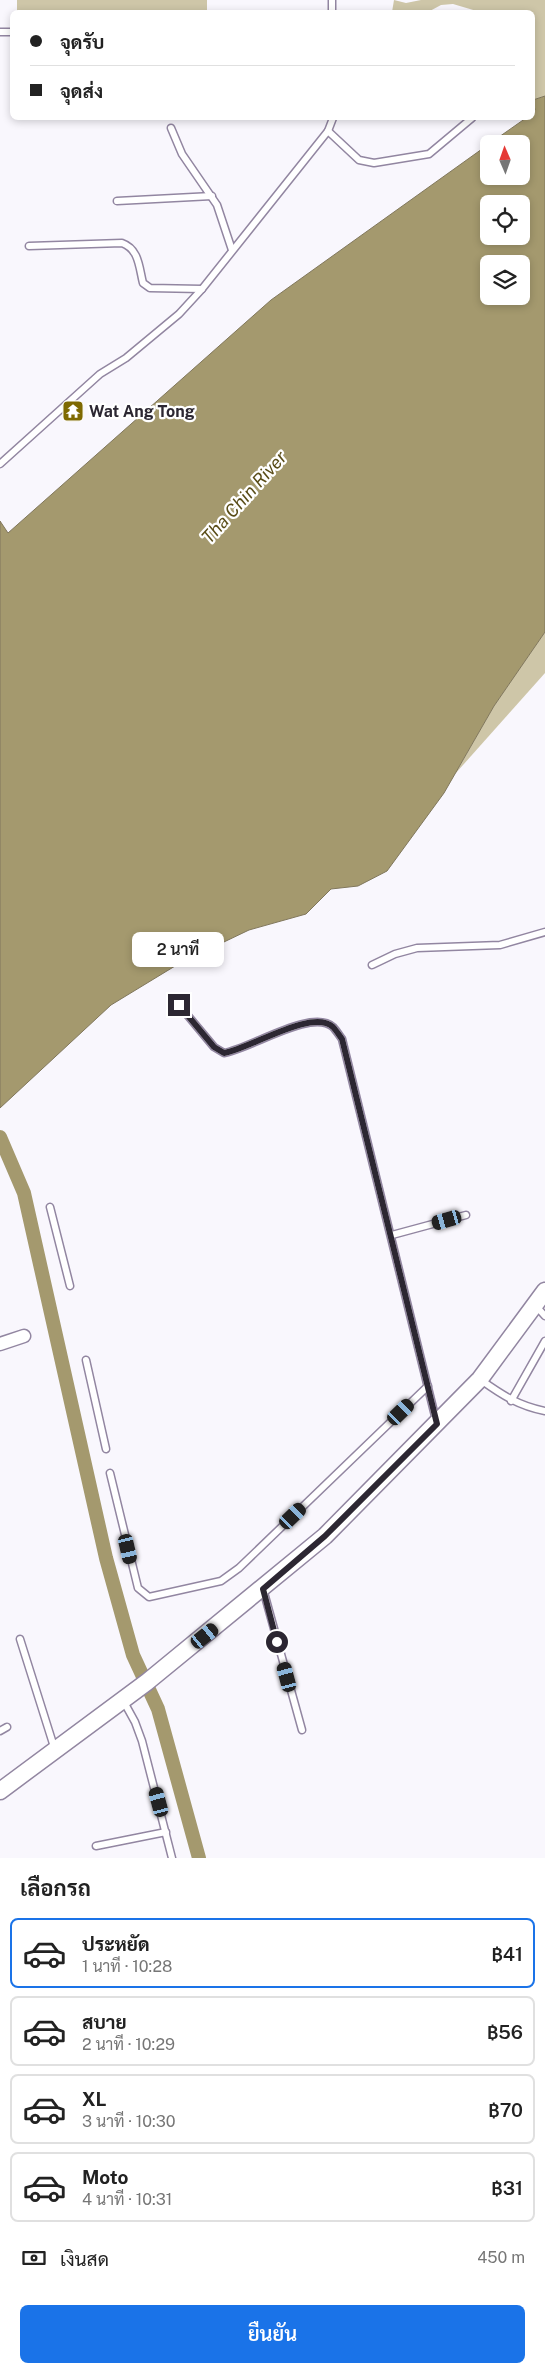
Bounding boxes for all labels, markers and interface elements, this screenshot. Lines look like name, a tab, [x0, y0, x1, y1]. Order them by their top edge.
text: จุดรับ	[60, 31, 104, 53]
text: จุดส่ง	[60, 80, 103, 102]
north arrow	[480, 135, 530, 185]
map controls	[480, 135, 530, 305]
button: locate	[480, 195, 530, 245]
button: layers	[480, 255, 530, 305]
temple icon: Wat Ang Tong	[61, 399, 85, 423]
place label: Wat Ang Tong	[89, 402, 195, 421]
water label: Tha Chin River	[197, 447, 291, 547]
callout: 2 นาที	[133, 932, 225, 968]
text: 2 นาที	[157, 940, 199, 959]
route end	[168, 994, 190, 1016]
car	[430, 1209, 463, 1231]
car	[384, 1396, 417, 1428]
car	[276, 1500, 309, 1532]
car	[117, 1533, 138, 1565]
car	[188, 1621, 221, 1651]
route start	[266, 1631, 288, 1653]
car	[275, 1661, 298, 1693]
car	[147, 1786, 170, 1818]
text: เลือกรถ	[20, 1875, 91, 1901]
icon: car	[22, 1931, 67, 1976]
text: ประหยัด	[82, 1933, 150, 1955]
text: ฿41	[491, 1943, 523, 1965]
text: 1 นาที · 10:28	[82, 1957, 172, 1976]
icon: car	[22, 2009, 67, 2054]
text: สบาย	[82, 2011, 127, 2033]
text: ฿56	[487, 2021, 523, 2043]
text: 2 นาที · 10:29	[82, 2035, 175, 2054]
icon: car	[22, 2087, 67, 2132]
text: XL	[82, 2088, 107, 2110]
text: ฿70	[488, 2099, 523, 2121]
text: 3 นาที · 10:30	[82, 2112, 175, 2131]
icon: car	[22, 2165, 67, 2210]
text: Moto	[82, 2166, 128, 2188]
text: ฿31	[491, 2177, 523, 2199]
text: 4 นาที · 10:31	[82, 2190, 172, 2209]
icon: cash	[20, 2244, 48, 2272]
text: เงินสด	[60, 2248, 109, 2270]
text: 450 m	[477, 2248, 525, 2267]
button: ยืนยัน	[20, 2305, 525, 2363]

